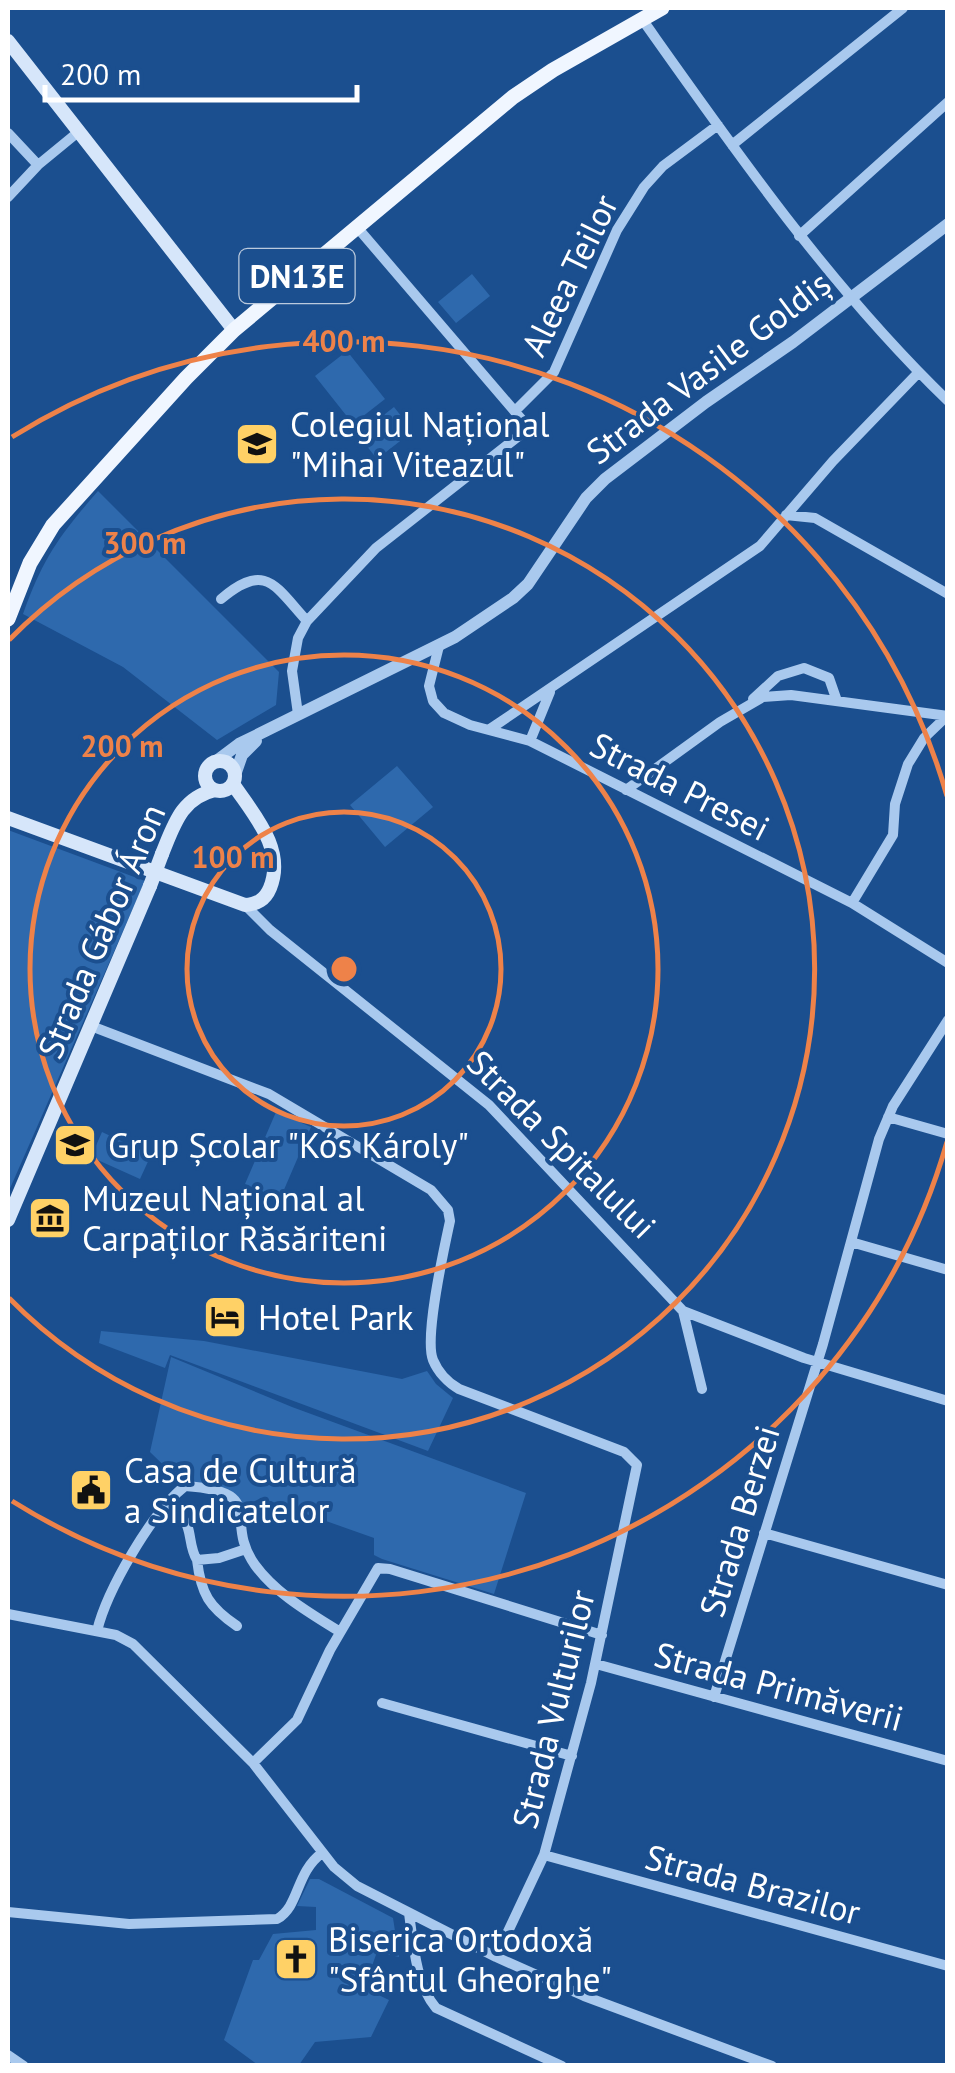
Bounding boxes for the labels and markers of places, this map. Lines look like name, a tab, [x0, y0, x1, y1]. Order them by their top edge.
place label: Colegiul Național "Mihai Viteazul"	[290, 401, 549, 487]
school or university icon: Colegiul Național "Mihai Viteazul"	[234, 421, 280, 467]
centre of rings	[326, 951, 362, 987]
school or university icon: Grup Școlar "Kós Károly"	[52, 1122, 98, 1168]
place label: Grup Școlar "Kós Károly"	[108, 1122, 469, 1168]
place label: Muzeul Național al Carpaților Răsăriteni	[82, 1175, 387, 1261]
museum icon: Muzeul Național al Carpaților Răsăriteni	[27, 1195, 73, 1241]
hotel icon: Hotel Park	[202, 1294, 248, 1340]
place label: Hotel Park	[258, 1294, 414, 1340]
place label: Casa de Cultură a Sindicatelor	[124, 1447, 357, 1533]
public building icon: Casa de Cultură a Sindicatelor	[68, 1467, 114, 1513]
place label: Biserica Ortodoxă "Sfântul Gheorghe"	[328, 1916, 612, 2002]
church icon: Biserica Ortodoxă "Sfântul Gheorghe"	[273, 1936, 319, 1982]

